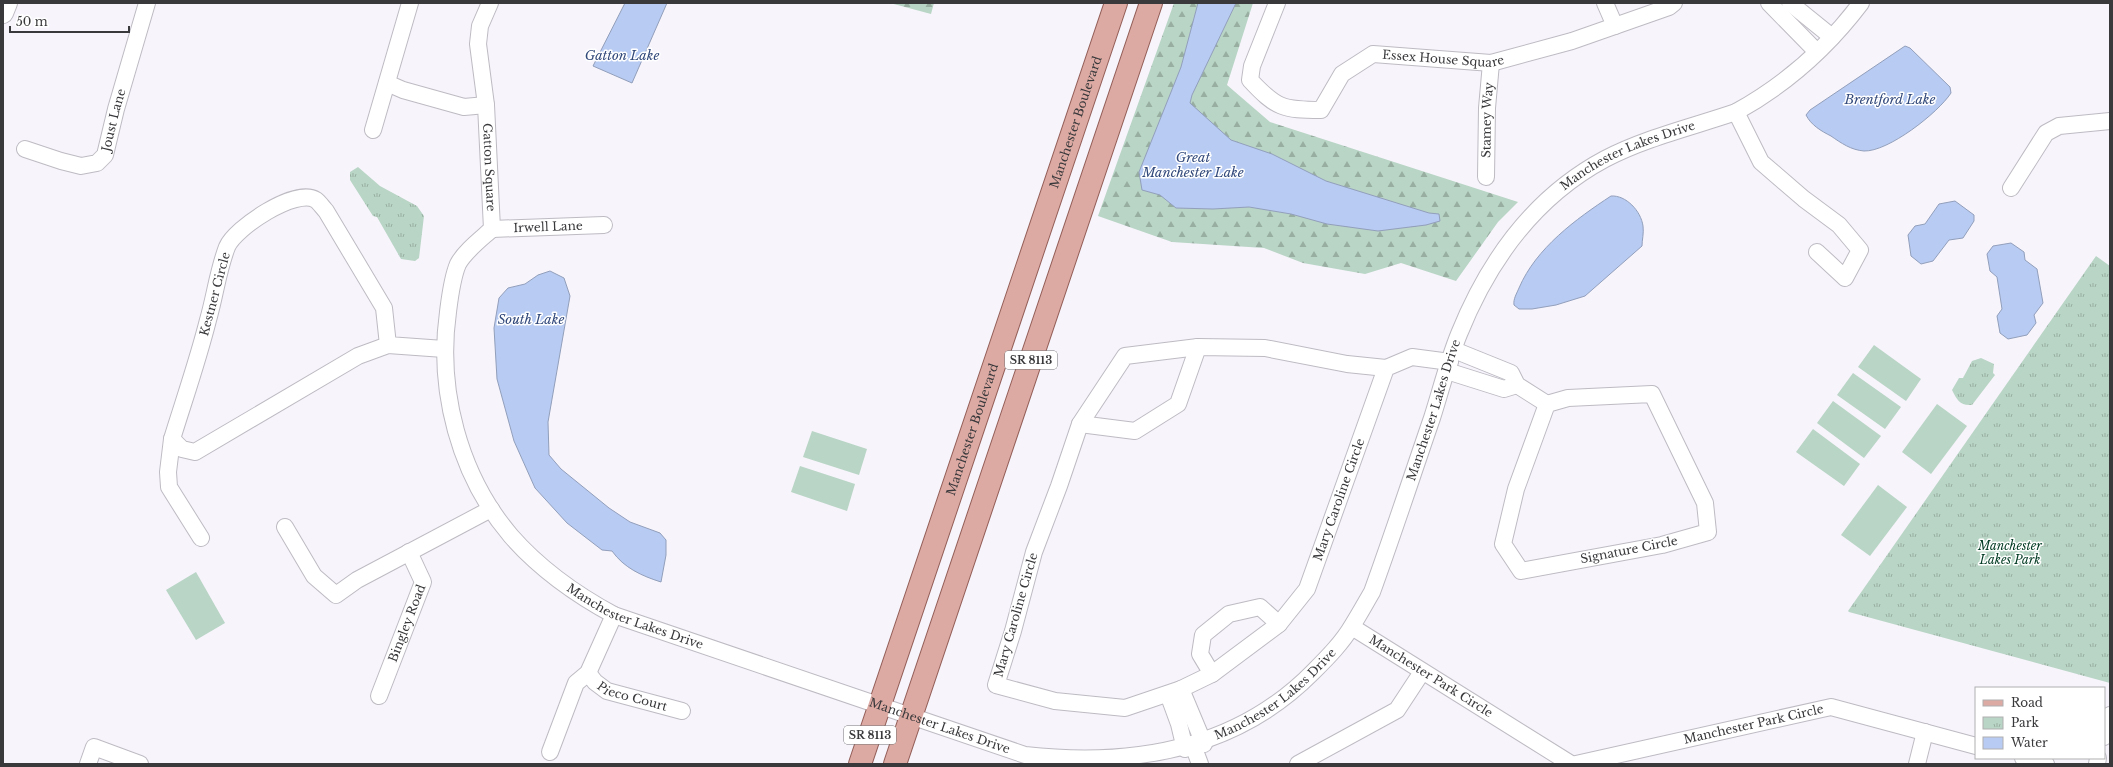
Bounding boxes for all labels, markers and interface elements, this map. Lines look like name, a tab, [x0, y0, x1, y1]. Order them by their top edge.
scale bar	[10, 8, 129, 34]
text: 50 m	[16, 14, 48, 29]
water label: Gatton Lake	[585, 47, 659, 64]
street label: Essex House Square	[1382, 47, 1506, 70]
street label: Manchester Boulevard	[1046, 54, 1105, 190]
street label: Stamey Way	[1478, 81, 1496, 158]
street label: Joust Lane	[98, 87, 129, 155]
water label: Brentford Lake	[1844, 91, 1935, 108]
street label: Manchester Lakes Drive	[1557, 117, 1697, 193]
street label: Gatton Square	[480, 123, 499, 212]
water label: Great Manchester Lake	[1141, 149, 1244, 181]
street label: Irwell Lane	[513, 218, 583, 235]
street label: Kestner Circle	[196, 250, 233, 338]
water label: South Lake	[498, 311, 564, 328]
street label: Manchester Lakes Drive	[1403, 337, 1463, 483]
road number: SR 8113	[1005, 351, 1057, 369]
street label: Manchester Boulevard	[943, 361, 1001, 497]
street label: Mary Caroline Circle	[1310, 436, 1367, 563]
street label: Signature Circle	[1579, 533, 1679, 566]
park label: Manchester Lakes Park	[1977, 538, 2042, 567]
street label: Mary Caroline Circle	[991, 551, 1041, 679]
street label: Manchester Lakes Drive	[564, 580, 705, 652]
street label: Bingley Road	[385, 582, 428, 664]
street label: Manchester Park Circle	[1366, 632, 1496, 720]
street label: Manchester Lakes Drive	[1212, 645, 1339, 743]
street label: Pieco Court	[594, 678, 669, 714]
legend	[1975, 687, 2105, 759]
street label: Manchester Lakes Drive	[867, 694, 1012, 756]
text: Road	[2011, 695, 2043, 710]
street label: Manchester Park Circle	[1682, 701, 1825, 747]
text: Park	[2011, 715, 2039, 730]
road number: SR 8113	[844, 726, 896, 744]
text: Water	[2010, 735, 2048, 750]

